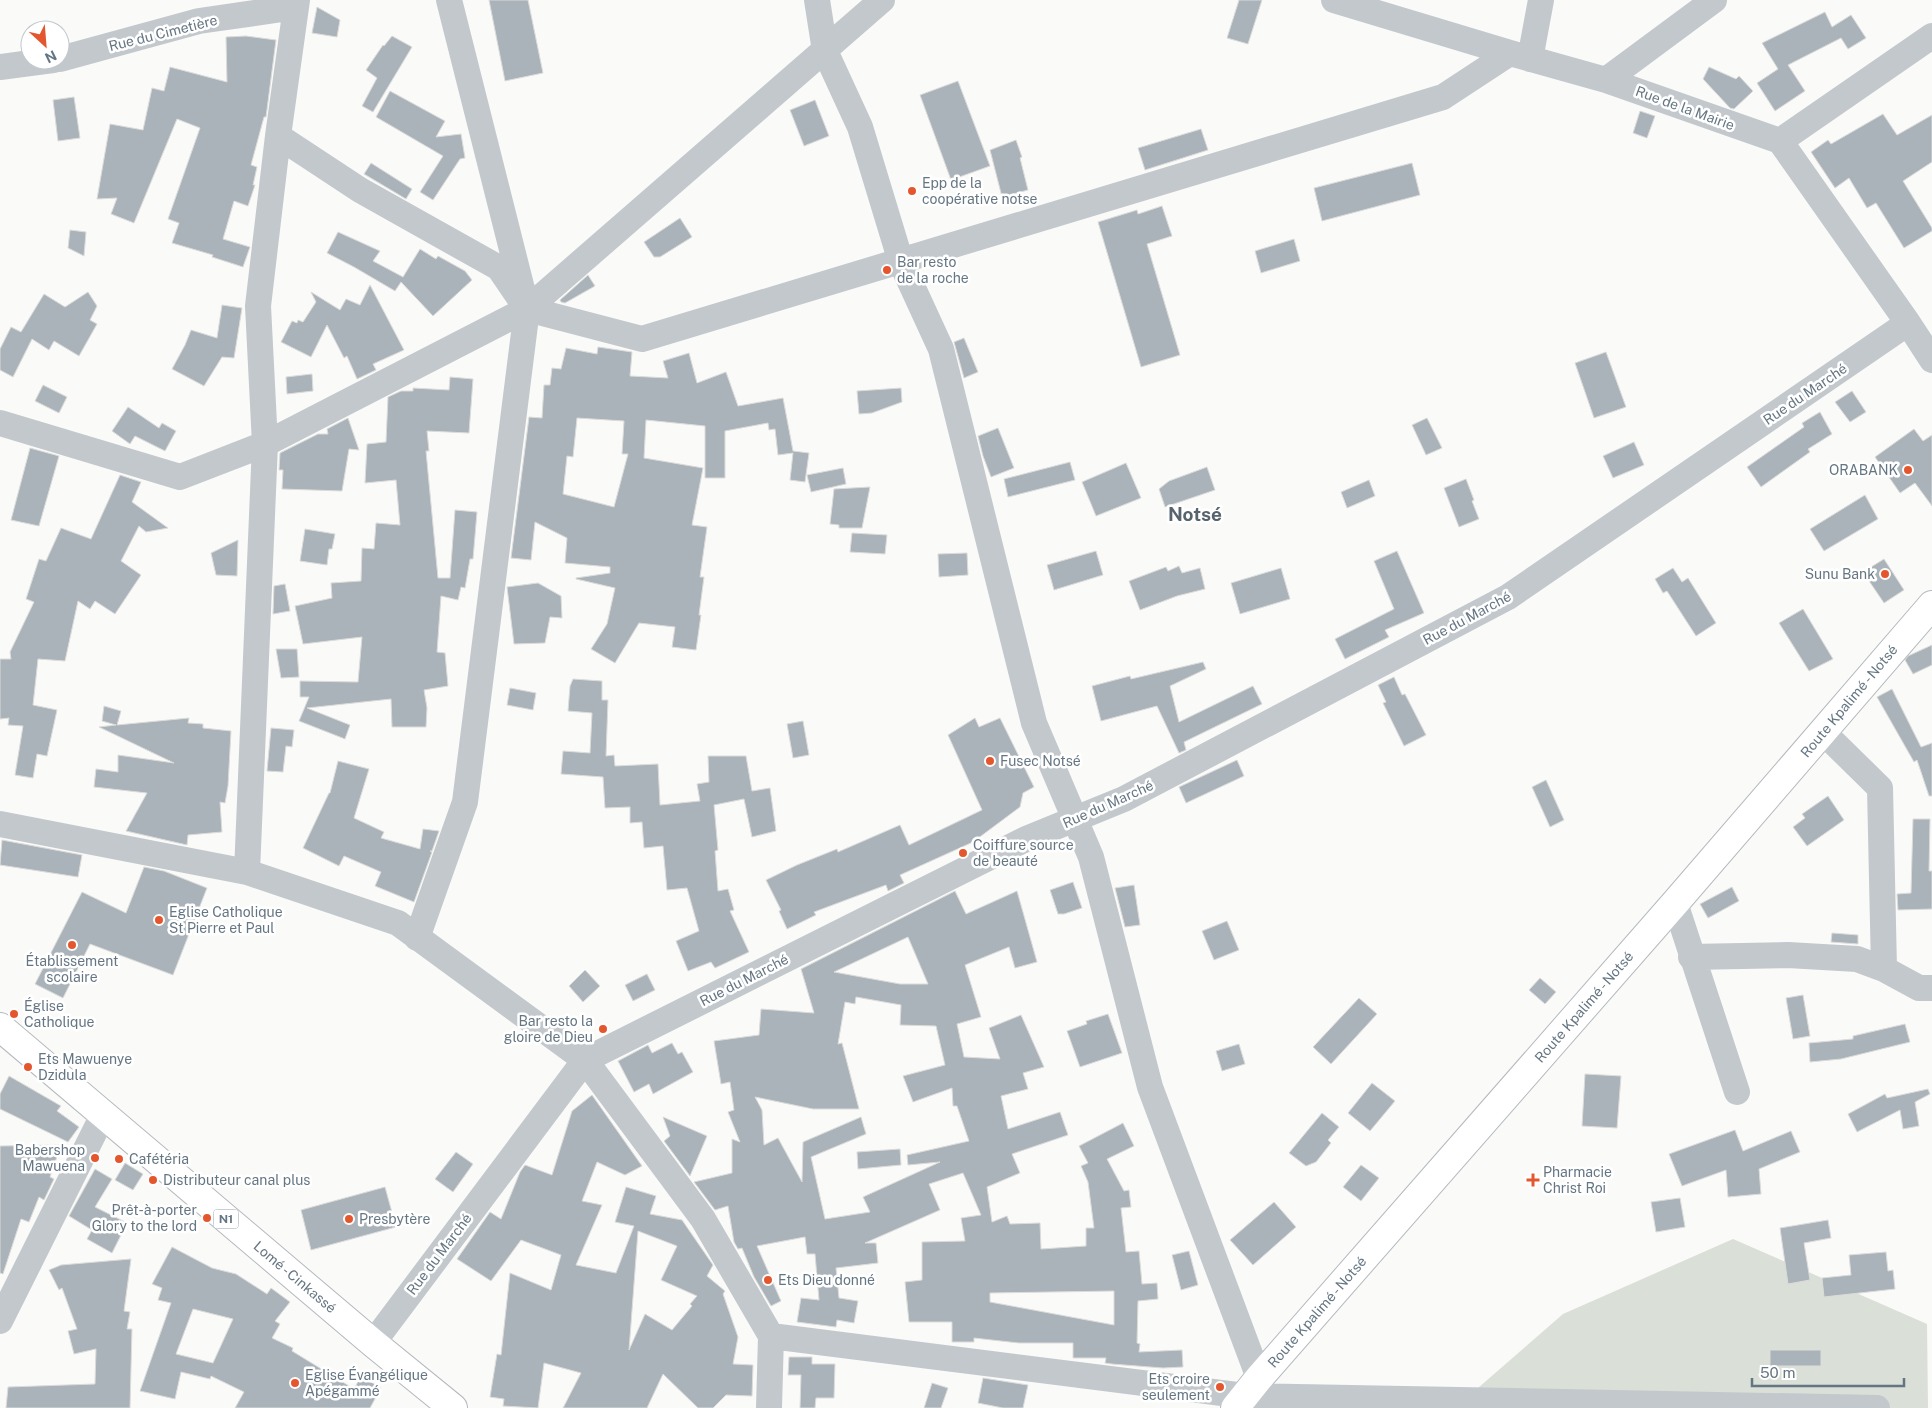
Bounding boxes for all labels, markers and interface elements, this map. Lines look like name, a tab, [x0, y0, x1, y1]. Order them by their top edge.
street label: Rue du Cimetière	[107, 12, 219, 54]
north arrow	[20, 20, 70, 70]
text: N	[42, 47, 59, 66]
street label: Rue de la Mairie	[1633, 83, 1737, 133]
place label: Epp de la coopérative notse	[922, 175, 1038, 207]
marker: Epp de la coopérative notse	[906, 185, 918, 197]
place label: Bar resto de la roche	[897, 254, 969, 286]
marker: Bar resto de la roche	[881, 264, 893, 276]
street label: Rue du Marché	[1760, 360, 1850, 428]
place label: ORABANK	[1829, 462, 1898, 478]
marker: ORABANK	[1902, 464, 1914, 476]
district label: Notsé	[1168, 503, 1222, 525]
place label: Sunu Bank	[1805, 566, 1875, 582]
marker: Sunu Bank	[1879, 568, 1891, 580]
street label: Rue du Marché	[1420, 588, 1514, 648]
street label: Route Kpalimé - Notsé	[1797, 642, 1901, 760]
place label: Fusec Notsé	[1000, 753, 1081, 769]
marker: Fusec Notsé	[984, 755, 996, 767]
street label: Rue du Marché	[1060, 777, 1156, 831]
place label: Coiffure source de beauté	[973, 837, 1074, 869]
marker: Coiffure source de beauté	[957, 847, 969, 859]
place label: Eglise Catholique St Pierre et Paul	[169, 904, 283, 936]
marker: Eglise Catholique St Pierre et Paul	[153, 914, 165, 926]
marker: Établissement scolaire	[66, 939, 78, 951]
street label: Route Kpalimé - Notsé	[1531, 948, 1637, 1066]
street label: Rue du Marché	[697, 951, 791, 1009]
place label: Établissement scolaire	[26, 952, 118, 985]
place label: Église Catholique	[24, 997, 95, 1030]
marker: Église Catholique	[8, 1008, 20, 1020]
place label: Bar resto la gloire de Dieu	[504, 1013, 593, 1045]
marker: Bar resto la gloire de Dieu	[597, 1023, 609, 1035]
place label: Ets Mawuenye Dzidula	[38, 1051, 132, 1083]
marker: Ets Mawuenye Dzidula	[22, 1061, 34, 1073]
place label: Babershop Mawuena	[15, 1142, 85, 1174]
place label: Cafétéria	[129, 1151, 189, 1167]
marker: Babershop Mawuena	[89, 1152, 101, 1164]
marker: Cafétéria	[113, 1153, 125, 1165]
place label: Pharmacie Christ Roi	[1543, 1164, 1612, 1196]
place label: Distributeur canal plus	[163, 1172, 310, 1188]
marker: Distributeur canal plus	[147, 1174, 159, 1186]
marker: Pharmacie Christ Roi	[1527, 1174, 1539, 1186]
place label: Prêt-à-porter Glory to the lord	[92, 1202, 197, 1234]
road number: N1	[214, 1210, 238, 1228]
street label: Rue du Marché	[403, 1210, 475, 1298]
place label: Presbytère	[359, 1211, 431, 1227]
marker: Prêt-à-porter Glory to the lord	[201, 1212, 213, 1224]
marker: Presbytère	[343, 1213, 355, 1225]
street label: Lomé - Cinkassé	[251, 1238, 339, 1316]
street label: Route Kpalimé - Notsé	[1264, 1253, 1370, 1371]
place label: Ets Dieu donné	[778, 1272, 875, 1288]
marker: Ets Dieu donné	[762, 1274, 774, 1286]
scale bar	[1752, 1356, 1904, 1388]
text: 50 m	[1760, 1364, 1795, 1381]
place label: Eglise Évangélique Apégammé	[305, 1366, 428, 1399]
place label: Ets croire seulement	[1142, 1371, 1210, 1403]
marker: Eglise Évangélique Apégammé	[289, 1377, 301, 1389]
marker: Ets croire seulement	[1214, 1381, 1226, 1393]

